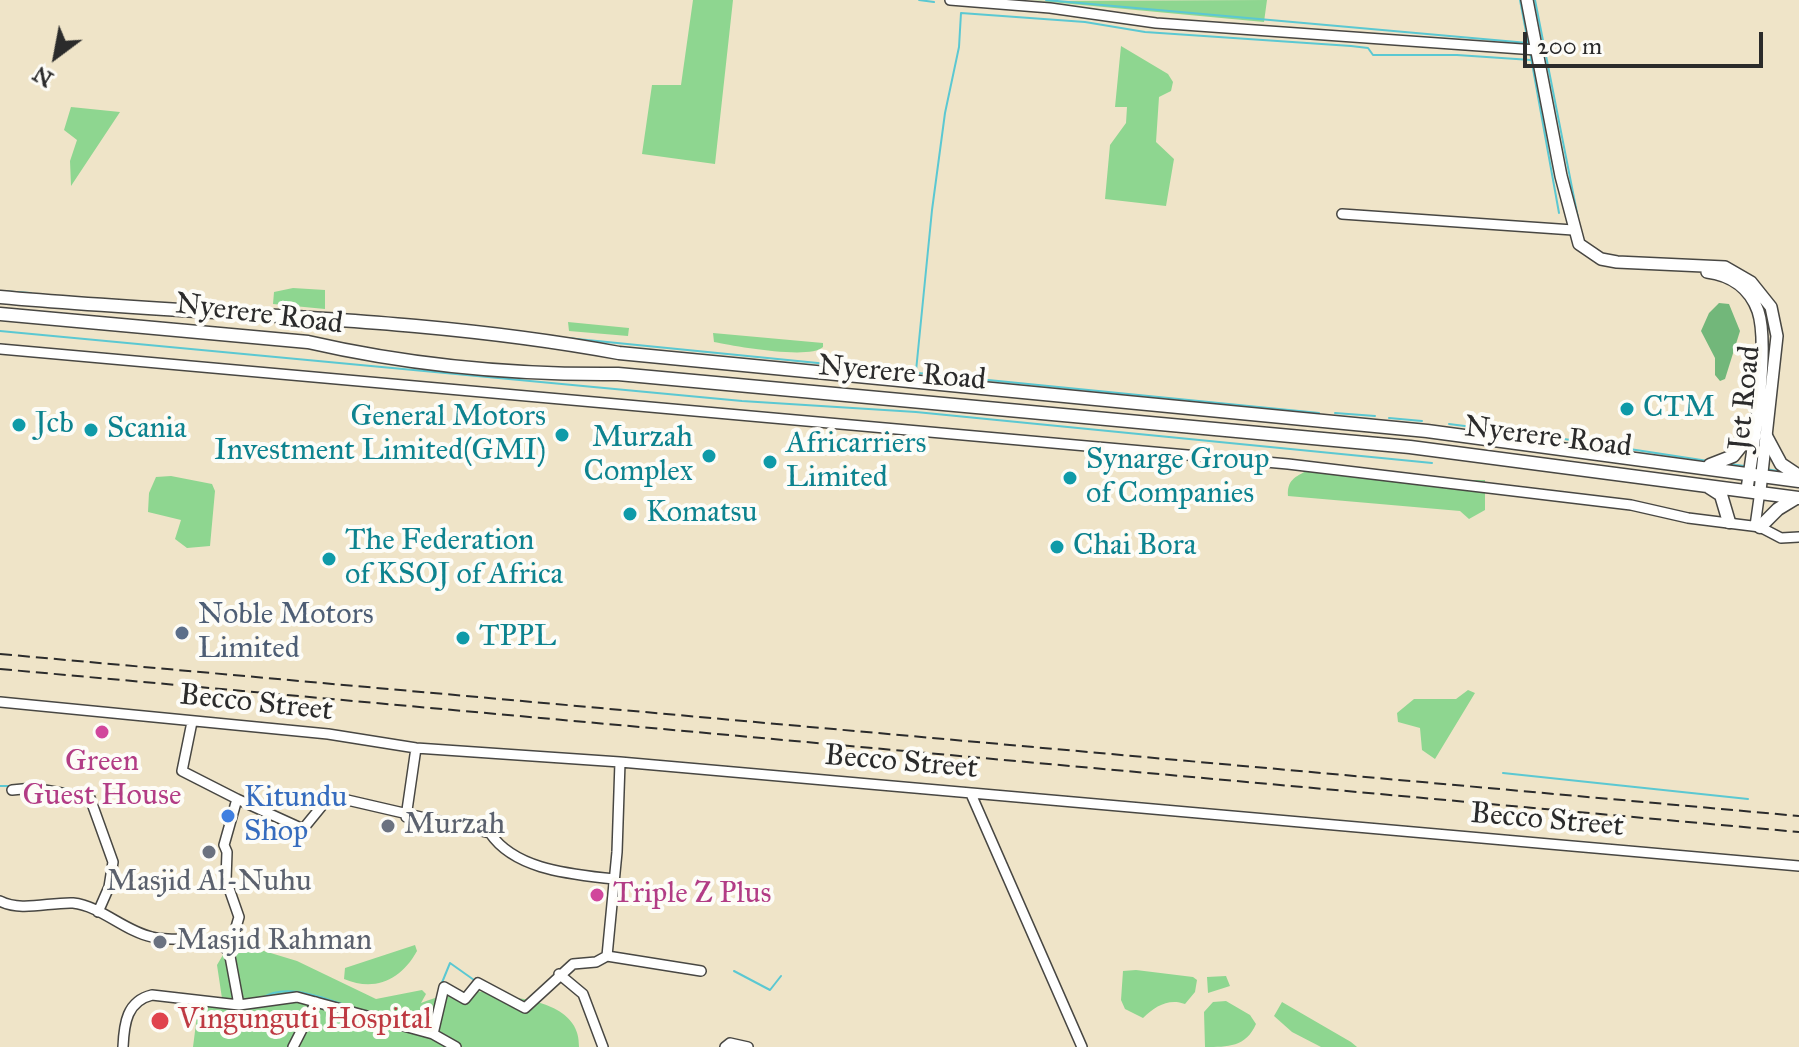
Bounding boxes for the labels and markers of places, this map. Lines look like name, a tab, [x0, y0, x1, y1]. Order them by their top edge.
place label: CTM	[1643, 391, 1715, 427]
place label: General Motors Investment Limited(GMI)	[214, 400, 546, 470]
marker: CTM	[1618, 400, 1636, 418]
place label: Jcb	[35, 407, 74, 443]
place label: Scania	[107, 412, 187, 448]
marker: Jcb	[10, 416, 28, 434]
marker: Scania	[82, 421, 100, 439]
place label: Murzah Complex	[583, 421, 693, 492]
marker: General Motors Investment Limited(GMI)	[553, 426, 571, 444]
place label: Africarriers Limited	[786, 427, 926, 498]
place label: Synarge Group of Companies	[1086, 443, 1270, 514]
marker: Murzah Complex	[700, 447, 718, 465]
marker: Africarriers Limited	[761, 453, 779, 471]
marker: Synarge Group of Companies	[1061, 469, 1079, 487]
place label: Komatsu	[646, 496, 758, 532]
marker: Komatsu	[621, 505, 639, 523]
place label: The Federation of KSOJ of Africa	[345, 524, 563, 594]
place label: Chai Bora	[1073, 529, 1197, 565]
marker: Chai Bora	[1048, 538, 1066, 556]
marker: The Federation of KSOJ of Africa	[320, 550, 338, 568]
place label: Noble Motors Limited	[198, 598, 374, 668]
place label: TPPL	[479, 620, 556, 656]
marker: Noble Motors Limited	[173, 624, 191, 642]
marker: TPPL	[454, 629, 472, 647]
marker: Green Guest House	[93, 723, 111, 741]
place label: Green Guest House	[23, 745, 181, 816]
place label: Kitundu Shop	[244, 781, 347, 852]
marker: Kitundu Shop	[219, 807, 237, 825]
place label: Murzah	[404, 808, 505, 844]
marker: Murzah	[379, 817, 397, 835]
marker: Masjid Al-Nuhu	[200, 843, 218, 861]
place label: Masjid Al-Nuhu	[106, 865, 312, 901]
place label: Triple Z Plus	[613, 877, 771, 913]
marker: Triple Z Plus	[588, 886, 606, 904]
place label: Masjid Rahman	[176, 924, 372, 960]
marker: Masjid Rahman	[151, 933, 169, 951]
place label: Vingunguti Hospital	[178, 1003, 432, 1039]
marker: Vingunguti Hospital	[149, 1010, 171, 1032]

